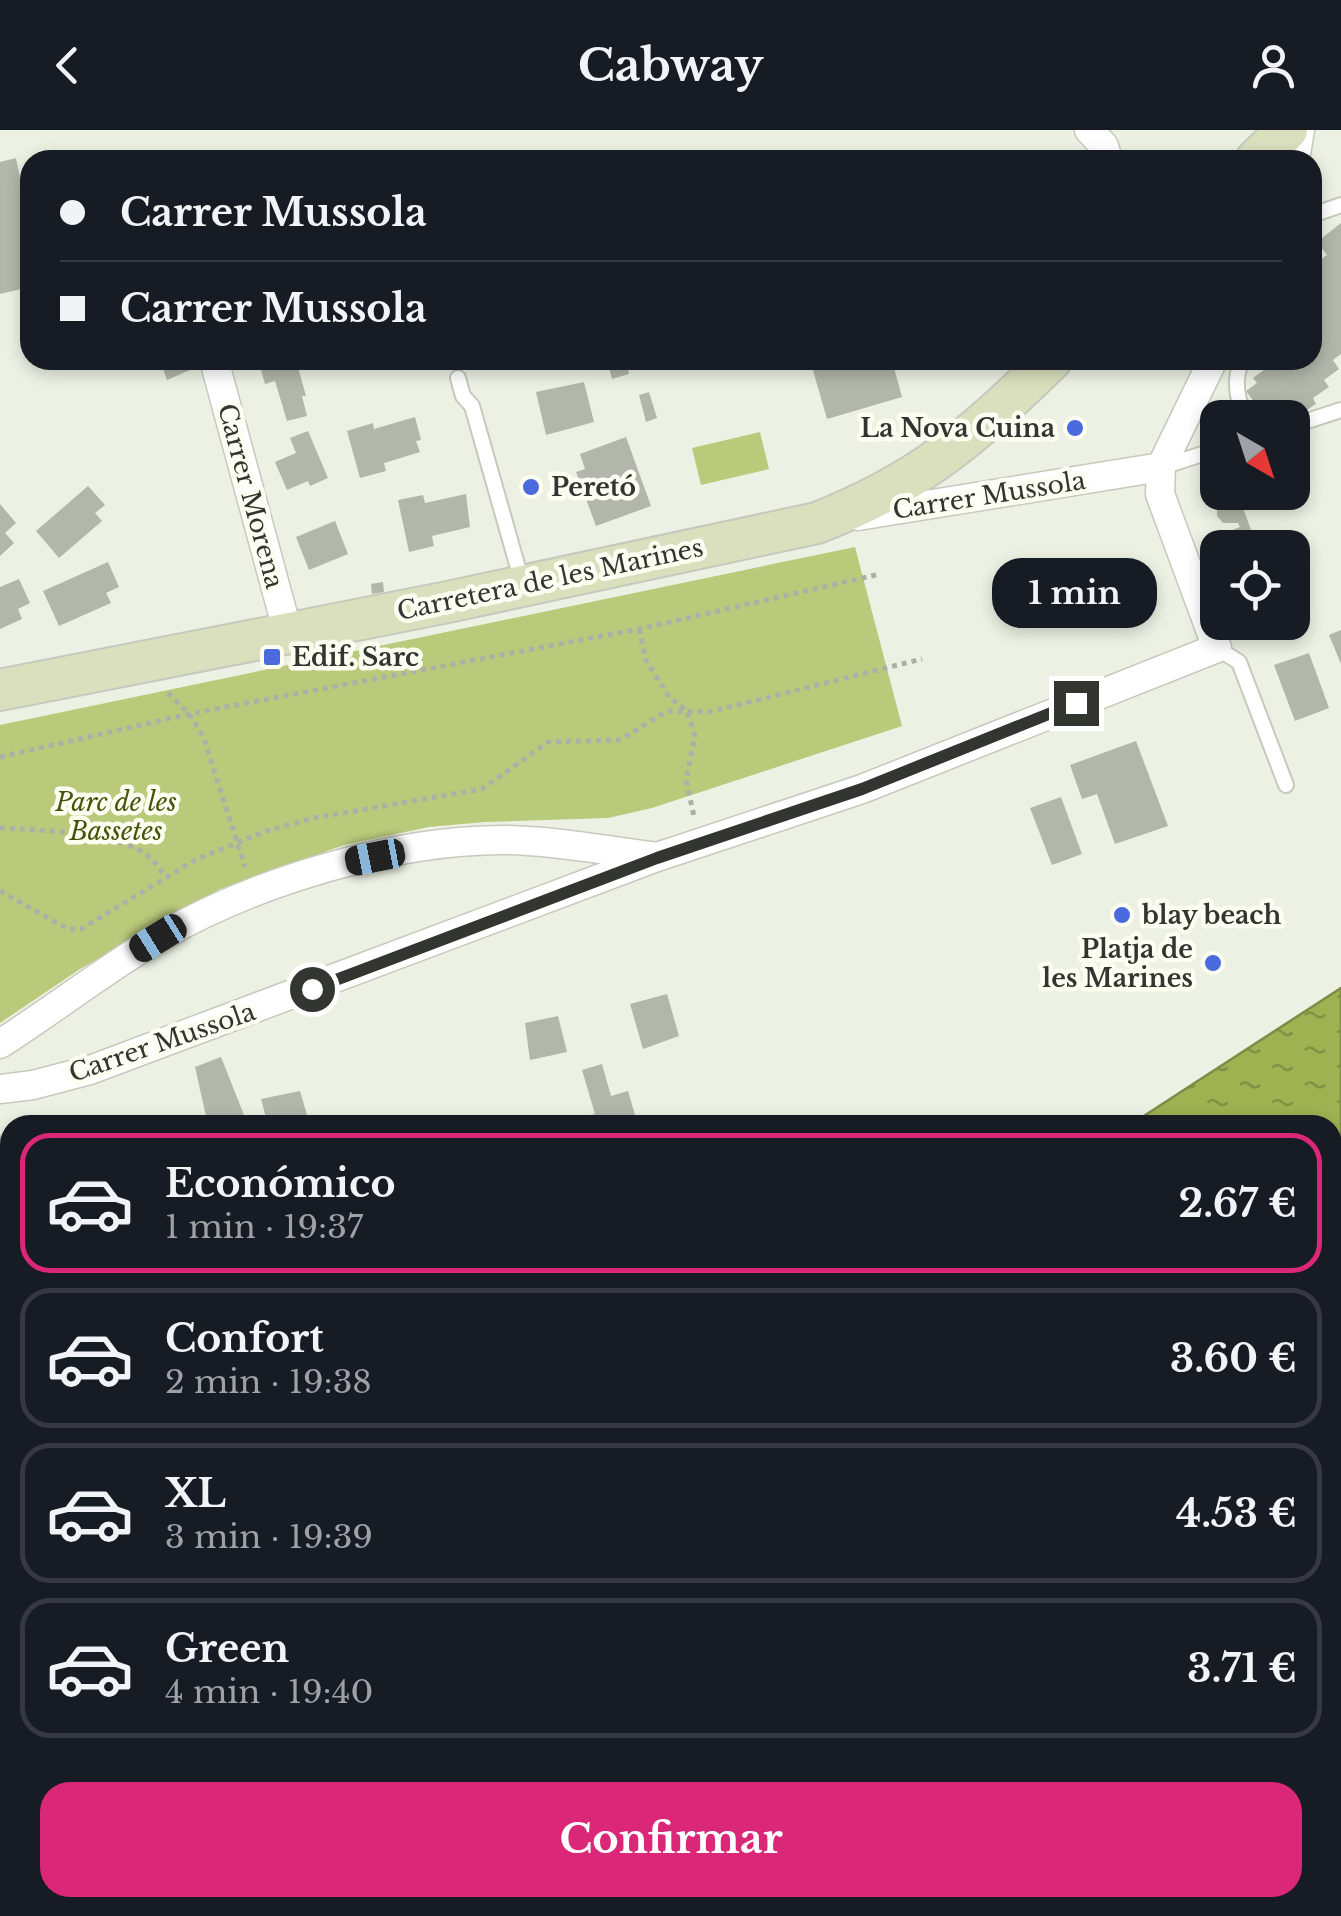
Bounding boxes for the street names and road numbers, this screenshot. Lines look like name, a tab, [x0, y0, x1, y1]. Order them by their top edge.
street label: Carrer Morena	[211, 400, 290, 592]
street label: Carrer Mussola	[890, 465, 1088, 526]
street label: Carretera de les Marines	[394, 532, 706, 627]
street label: Carrer Mussola	[65, 996, 259, 1089]

